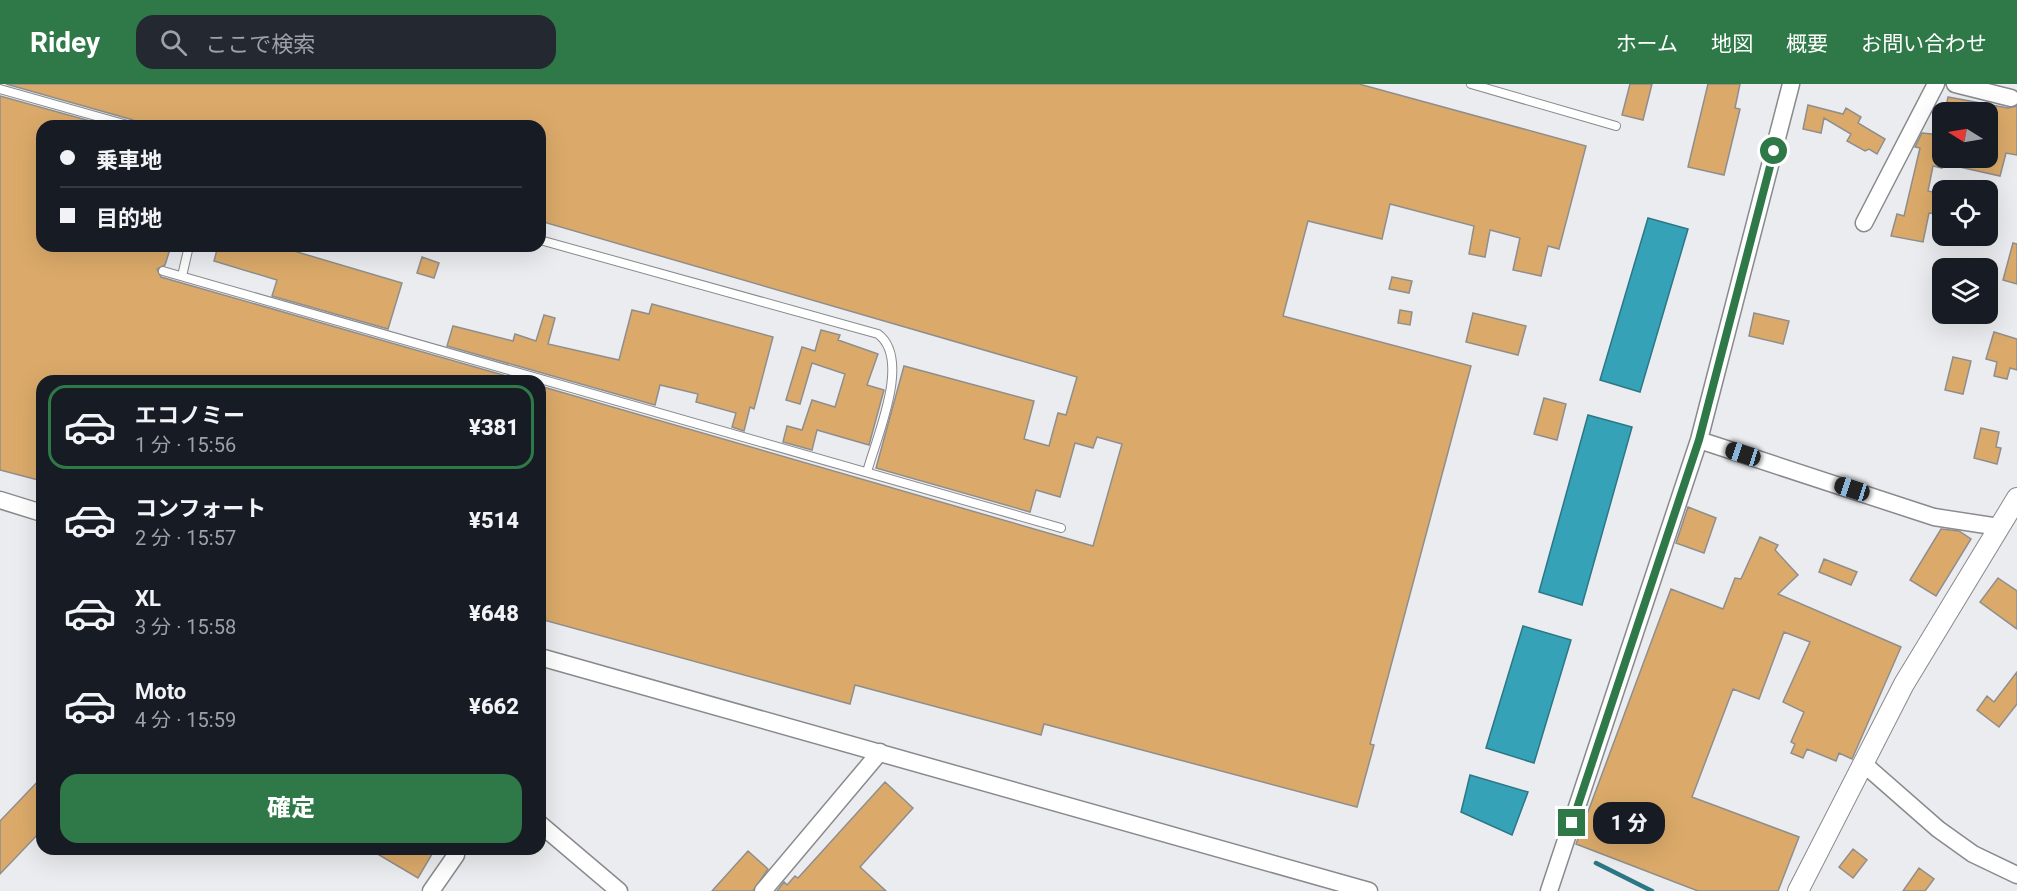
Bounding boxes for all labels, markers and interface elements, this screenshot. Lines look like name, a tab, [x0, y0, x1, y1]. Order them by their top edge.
search box	[136, 15, 556, 69]
text: Ridey	[30, 26, 100, 59]
icon: search	[157, 26, 190, 59]
text: ここで検索	[205, 32, 315, 57]
text: ホーム	[1616, 32, 1678, 56]
text: 地図	[1711, 32, 1753, 56]
text: 概要	[1786, 32, 1828, 56]
text: お問い合わせ	[1861, 32, 1987, 56]
north arrow	[1932, 102, 1998, 168]
map controls	[1932, 102, 1998, 324]
route start	[1760, 137, 1787, 164]
text: 乗車地	[96, 148, 162, 173]
button: locate	[1932, 180, 1998, 246]
text: 目的地	[96, 206, 162, 231]
button: layers	[1932, 258, 1998, 324]
icon: car	[63, 400, 117, 454]
text: エコノミー	[135, 403, 245, 428]
text: ¥381	[469, 415, 519, 440]
text: 1 分 · 15:56	[135, 433, 236, 457]
car	[1723, 440, 1763, 468]
car	[1832, 475, 1872, 503]
icon: car	[63, 493, 117, 547]
text: コンフォート	[135, 496, 266, 521]
text: ¥514	[469, 508, 519, 533]
text: 2 分 · 15:57	[135, 526, 236, 550]
icon: car	[63, 586, 117, 640]
text: XL	[135, 586, 161, 611]
text: ¥648	[469, 601, 519, 626]
text: 3 分 · 15:58	[135, 615, 236, 639]
icon: car	[63, 679, 117, 733]
text: Moto	[135, 679, 186, 704]
text: ¥662	[469, 694, 519, 719]
text: 4 分 · 15:59	[135, 708, 236, 732]
button: 確定	[60, 774, 522, 843]
callout: 1 分	[1593, 802, 1665, 844]
route end	[1558, 809, 1585, 836]
text: 1 分	[1611, 811, 1647, 835]

